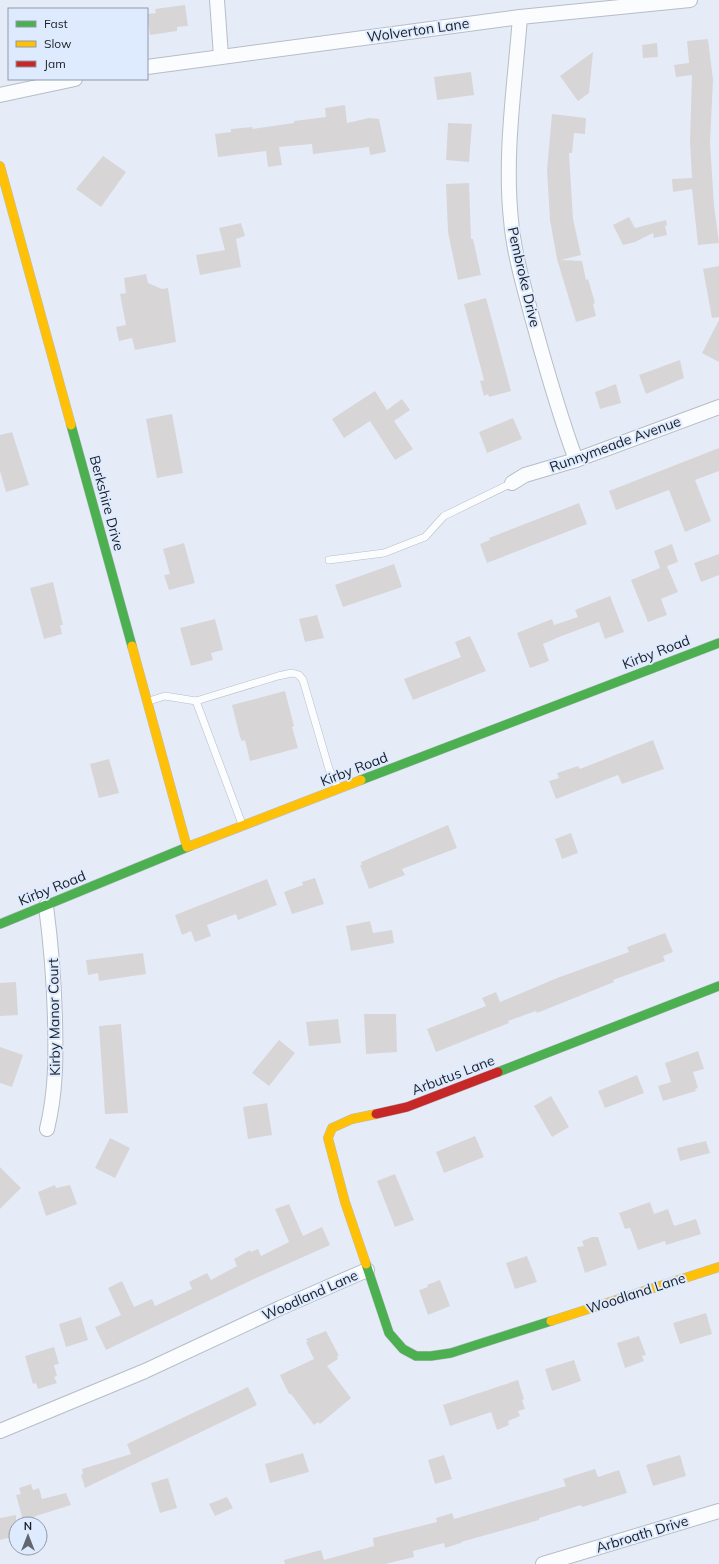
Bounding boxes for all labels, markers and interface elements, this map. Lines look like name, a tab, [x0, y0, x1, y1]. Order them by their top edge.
legend	[8, 8, 148, 80]
street label: Wolverton Lane	[366, 14, 470, 46]
text: Fast	[44, 16, 68, 31]
text: Slow	[44, 36, 72, 51]
text: Jam	[44, 56, 66, 71]
street label: Pembroke Drive	[504, 225, 544, 329]
street label: Runnymeade Avenue	[547, 412, 683, 476]
street label: Berkshire Drive	[86, 453, 128, 553]
street label: Kirby Road	[620, 631, 692, 673]
street label: Kirby Road	[318, 748, 390, 790]
street label: Kirby Road	[16, 866, 88, 910]
street label: Kirby Manor Court	[44, 958, 64, 1076]
street label: Arbutus Lane	[409, 1051, 497, 1099]
street label: Woodland Lane	[259, 1266, 361, 1324]
street label: Woodland Lane	[584, 1269, 688, 1317]
street label: Arbroath Drive	[594, 1511, 690, 1557]
north arrow	[8, 1516, 48, 1556]
text: N	[24, 1519, 32, 1533]

